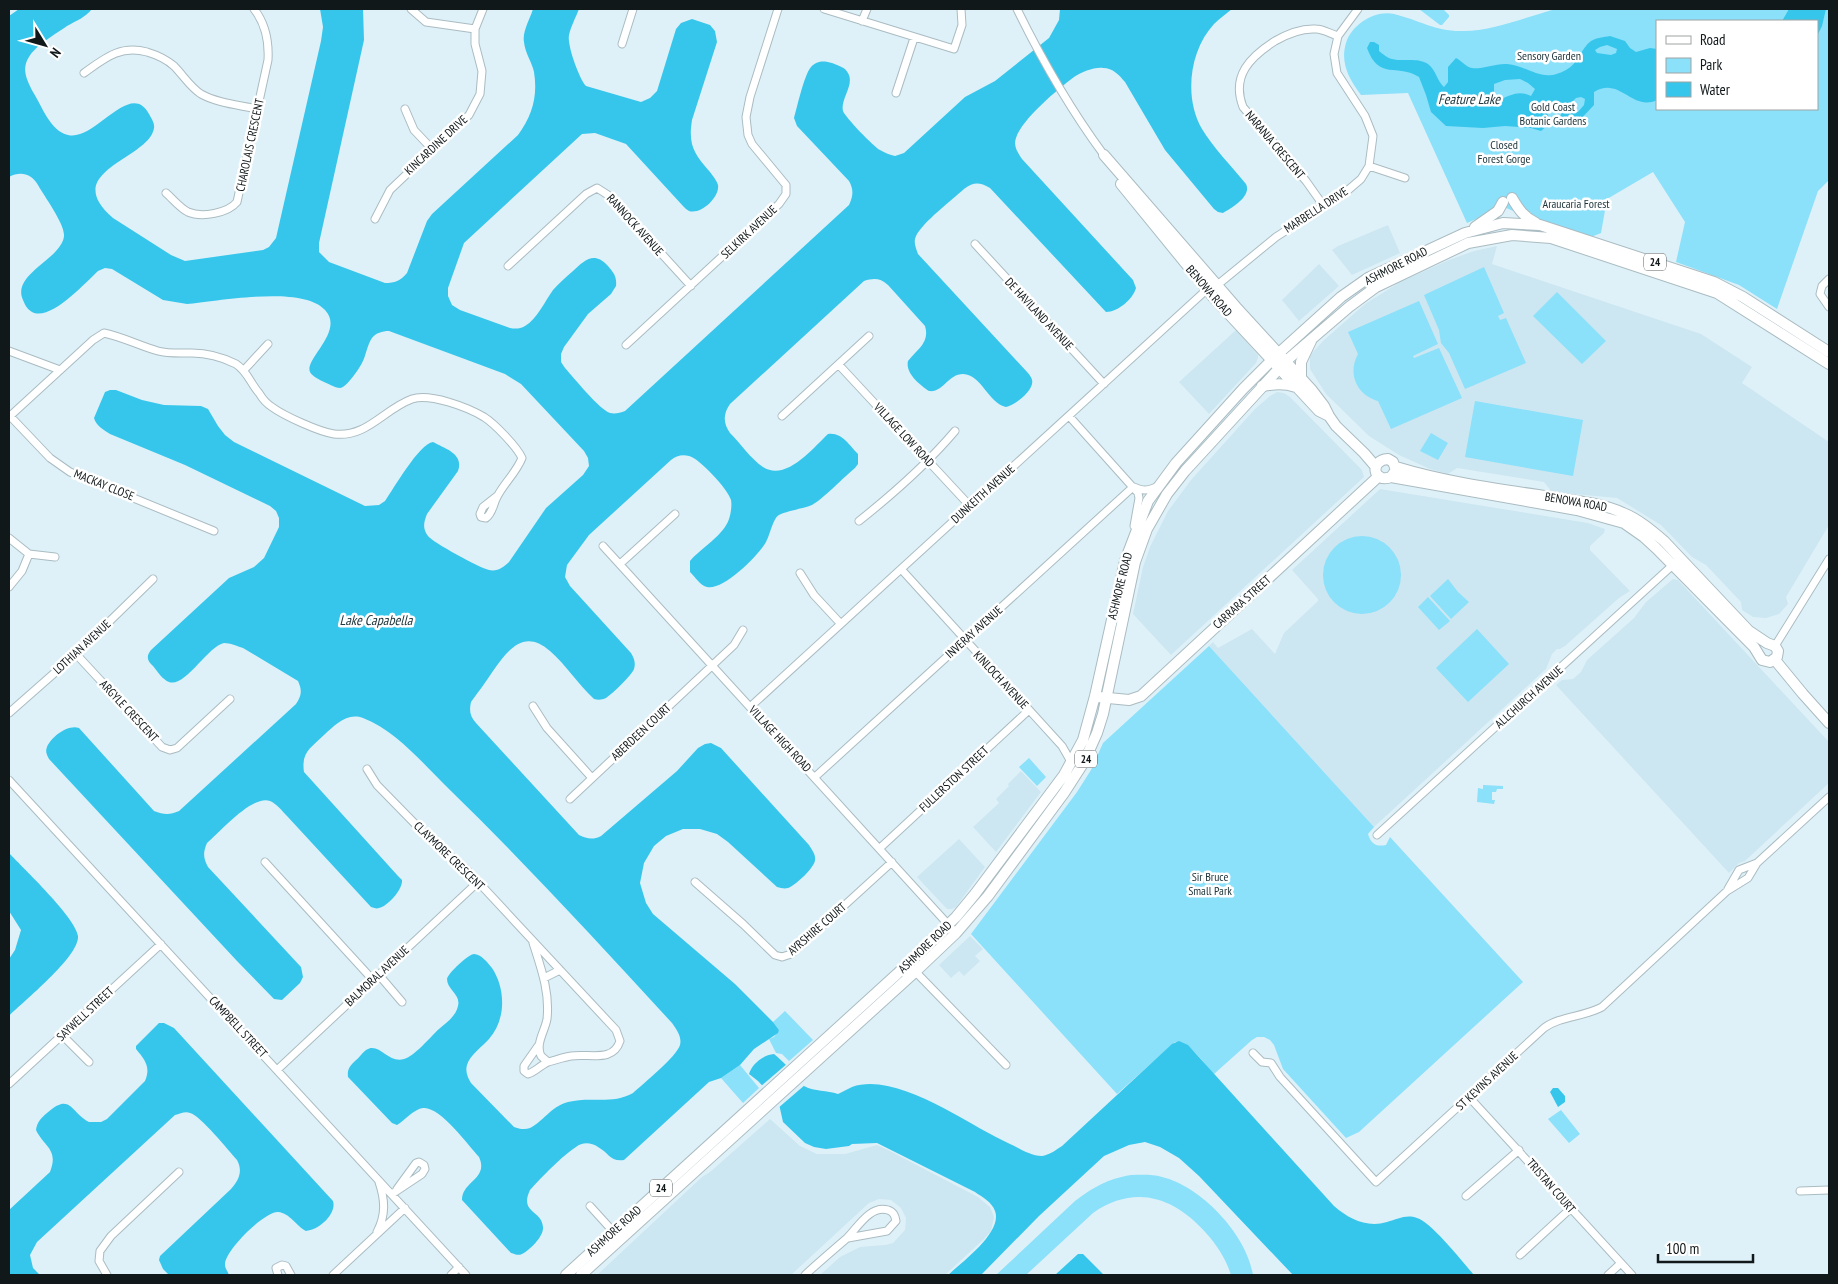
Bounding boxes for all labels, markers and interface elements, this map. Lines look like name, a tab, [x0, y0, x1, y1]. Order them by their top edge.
north arrow	[20, 20, 70, 70]
legend	[1656, 20, 1818, 110]
text: Road	[1700, 30, 1726, 49]
text: N	[46, 44, 65, 61]
park label: Sensory Garden	[1517, 48, 1581, 63]
text: Park	[1700, 55, 1722, 74]
text: Water	[1700, 80, 1731, 99]
water label: Feature Lake	[1438, 90, 1501, 108]
street label: CHAROLAIS CRESCENT	[232, 96, 267, 193]
park label: Gold Coast Botanic Gardens	[1520, 99, 1586, 128]
street label: NARANJA CRESCENT	[1242, 108, 1309, 182]
street label: KINCARDINE DRIVE	[401, 112, 470, 178]
park label: Closed Forest Gorge	[1478, 137, 1530, 166]
street label: MARBELLA DRIVE	[1281, 183, 1351, 236]
street label: RANNOCK AVENUE	[604, 191, 667, 259]
park label: Araucaria Forest	[1542, 196, 1610, 211]
street label: SELKIRK AVENUE	[717, 202, 780, 261]
street label: ASHMORE ROAD	[1362, 243, 1430, 288]
road number: 24	[1644, 253, 1666, 270]
street label: BENOWA ROAD	[1183, 262, 1236, 319]
street label: DE HAVILAND AVENUE	[1002, 274, 1077, 353]
street label: VILLAGE LOW ROAD	[870, 399, 938, 470]
street label: DUNKEITH AVENUE	[948, 461, 1018, 526]
street label: MACKAY CLOSE	[72, 466, 136, 503]
street label: BENOWA ROAD	[1544, 489, 1608, 514]
street label: ASHMORE ROAD	[1104, 551, 1135, 621]
street label: CARRARA STREET	[1210, 571, 1274, 632]
street label: INVERAY AVENUE	[942, 602, 1005, 661]
water label: Lake Capabella	[340, 611, 414, 629]
street label: LOTHIAN AVENUE	[50, 616, 114, 677]
street label: KINLOCH AVENUE	[971, 647, 1032, 712]
street label: ALLCHURCH AVENUE	[1492, 662, 1566, 731]
street label: ARGYLE CRESCENT	[97, 677, 162, 745]
street label: ABERDEEN COURT	[608, 700, 674, 763]
street label: VILLAGE HIGH ROAD	[745, 702, 815, 775]
street label: FULLERSTON STREET	[916, 742, 992, 815]
road number: 24	[1075, 751, 1097, 768]
street label: CLAYMORE CRESCENT	[411, 818, 488, 894]
park label: Sir Bruce Small Park	[1188, 869, 1232, 898]
street label: AYRSHIRE COURT	[784, 899, 849, 958]
street label: ASHMORE ROAD	[895, 917, 955, 976]
street label: BALMORAL AVENUE	[341, 942, 412, 1009]
street label: SAYWELL STREET	[53, 983, 117, 1044]
street label: CAMPBELL STREET	[206, 993, 271, 1061]
street label: ST KEVINS AVENUE	[1452, 1048, 1521, 1113]
street label: TRISTAN COURT	[1524, 1155, 1579, 1216]
road number: 24	[650, 1180, 672, 1196]
street label: ASHMORE ROAD	[583, 1202, 644, 1259]
scale bar	[1658, 1232, 1753, 1264]
text: 100 m	[1666, 1239, 1699, 1258]

